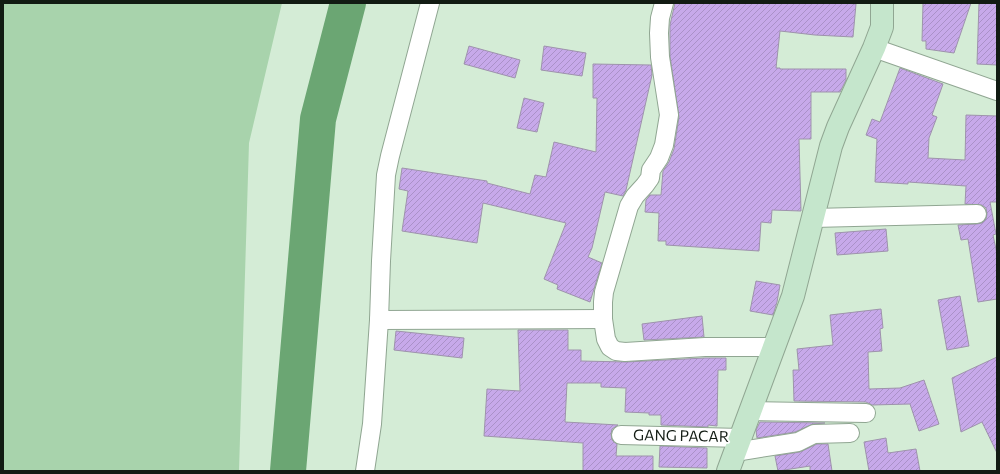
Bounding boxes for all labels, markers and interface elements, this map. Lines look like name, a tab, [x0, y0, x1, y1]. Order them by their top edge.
street label: GANG PACAR	[633, 425, 729, 445]

